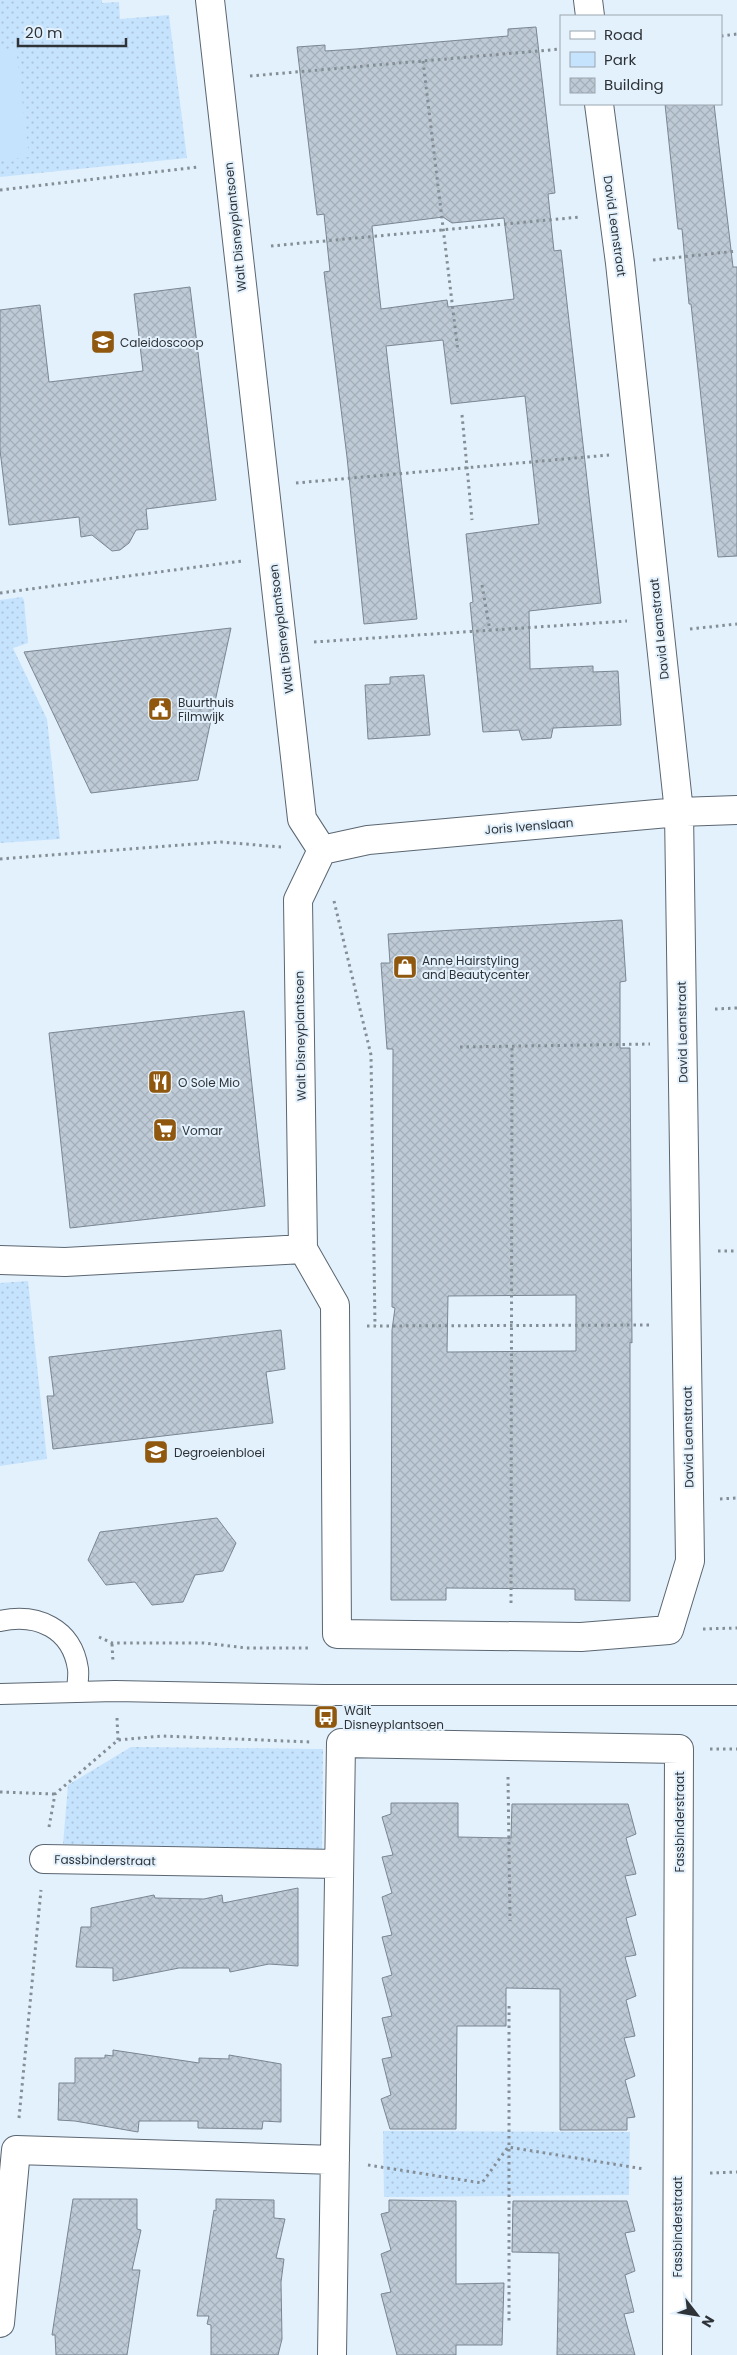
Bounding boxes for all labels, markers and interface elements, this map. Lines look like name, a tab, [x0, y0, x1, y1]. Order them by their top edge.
scale bar	[18, 15, 125, 47]
legend	[560, 15, 722, 105]
text: 20 m	[25, 22, 63, 43]
text: Road	[604, 24, 643, 45]
text: Park	[604, 49, 636, 70]
text: Building	[604, 74, 664, 95]
street label: Walt Disneyplantsoen	[220, 161, 250, 293]
street label: David Leanstraat	[600, 174, 630, 278]
school or university icon: Caleidoscoop	[90, 329, 116, 355]
place label: Caleidoscoop	[120, 334, 204, 351]
street label: Walt Disneyplantsoen	[265, 563, 297, 695]
street label: David Leanstraat	[645, 578, 673, 680]
place label: Buurthuis Filmwijk	[178, 694, 234, 725]
public building icon: Buurthuis Filmwijk	[147, 696, 173, 722]
street label: Joris Ivenslaan	[484, 814, 574, 838]
place label: Anne Hairstyling and Beautycenter	[422, 952, 530, 983]
shop icon: Anne Hairstyling and Beautycenter	[392, 954, 418, 980]
street label: Walt Disneyplantsoen	[290, 971, 310, 1101]
street label: David Leanstraat	[673, 981, 691, 1083]
restaurant icon: O Sole Mio	[147, 1069, 173, 1095]
place label: O Sole Mio	[178, 1074, 240, 1091]
supermarket icon: Vomar	[152, 1117, 178, 1143]
place label: Vomar	[182, 1122, 223, 1139]
street label: David Leanstraat	[679, 1386, 697, 1488]
school or university icon: Degroeienbloei	[143, 1439, 169, 1465]
place label: Degroeienbloei	[174, 1444, 265, 1461]
place label: Walt Disneyplantsoen	[344, 1702, 444, 1733]
bus stop icon: Walt Disneyplantsoen	[313, 1704, 339, 1730]
street label: Fassbinderstraat	[671, 1771, 688, 1873]
street label: Fassbinderstraat	[54, 1851, 156, 1869]
street label: Fassbinderstraat	[669, 2176, 686, 2278]
north arrow	[672, 2290, 722, 2340]
text: N	[697, 2312, 719, 2331]

